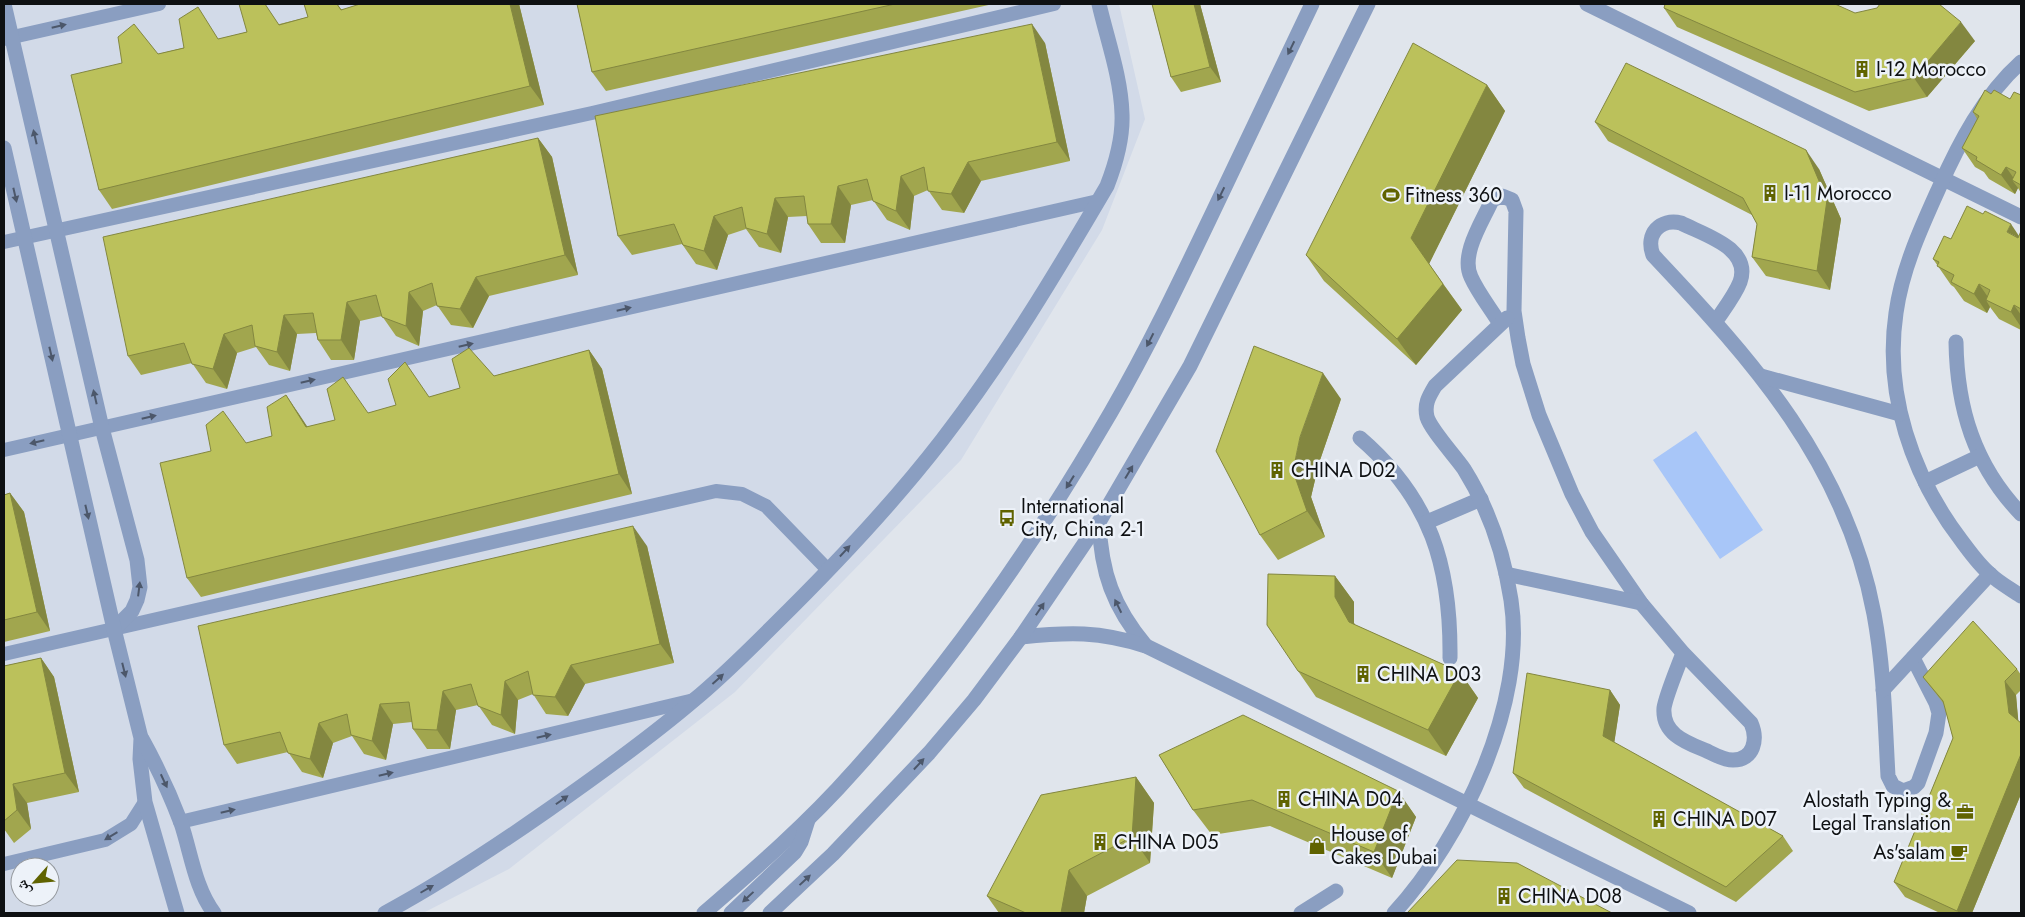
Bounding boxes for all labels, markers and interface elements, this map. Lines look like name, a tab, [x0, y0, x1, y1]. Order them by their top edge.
one-way arrow	[52, 22, 67, 30]
one-way arrow	[1287, 41, 1295, 55]
place label: I-12 Morocco	[1876, 55, 1986, 84]
building icon: I-12 Morocco	[1852, 59, 1872, 79]
one-way arrow	[31, 129, 39, 144]
place label: I-11 Morocco	[1784, 179, 1892, 208]
place label: Fitness 360	[1405, 181, 1502, 210]
building icon: I-11 Morocco	[1760, 183, 1780, 203]
sports icon: Fitness 360	[1381, 185, 1401, 205]
one-way arrow	[1217, 187, 1225, 201]
one-way arrow	[11, 188, 19, 203]
one-way arrow	[617, 305, 632, 313]
one-way arrow	[1146, 333, 1154, 348]
one-way arrow	[458, 341, 474, 349]
one-way arrow	[47, 346, 55, 361]
one-way arrow	[300, 377, 315, 385]
one-way arrow	[91, 390, 99, 405]
one-way arrow	[142, 413, 157, 421]
one-way arrow	[29, 438, 44, 446]
place label: CHINA D02	[1291, 456, 1396, 485]
building icon: CHINA D02	[1267, 460, 1287, 480]
one-way arrow	[1124, 466, 1133, 479]
one-way arrow	[1065, 475, 1074, 488]
place label: International City, China 2-1	[1021, 492, 1145, 544]
one-way arrow	[83, 505, 91, 520]
bus stop icon: International City, China 2-1	[997, 508, 1017, 528]
one-way arrow	[840, 545, 851, 558]
one-way arrow	[135, 581, 143, 597]
one-way arrow	[1114, 599, 1122, 613]
one-way arrow	[1035, 602, 1045, 615]
place label: CHINA D03	[1377, 660, 1481, 689]
one-way arrow	[120, 663, 128, 678]
building icon: CHINA D03	[1353, 664, 1373, 684]
one-way arrow	[712, 673, 724, 685]
one-way arrow	[536, 732, 552, 740]
one-way arrow	[913, 759, 925, 771]
one-way arrow	[378, 770, 393, 778]
one-way arrow	[160, 774, 168, 788]
place label: CHINA D04	[1298, 785, 1403, 814]
place label: Alostath Typing & Legal Translation	[1803, 786, 1951, 838]
building icon: CHINA D04	[1274, 789, 1294, 809]
one-way arrow	[556, 795, 569, 805]
office icon: Alostath Typing & Legal Translation	[1955, 802, 1975, 822]
place label: CHINA D07	[1673, 805, 1777, 834]
one-way arrow	[220, 807, 235, 815]
building icon: CHINA D07	[1649, 809, 1669, 829]
place label: House of Cakes Dubai	[1331, 820, 1438, 872]
place label: CHINA D05	[1114, 828, 1218, 857]
one-way arrow	[105, 832, 118, 841]
building icon: CHINA D05	[1090, 832, 1110, 852]
shop icon: House of Cakes Dubai	[1307, 836, 1327, 856]
place label: As'salam	[1873, 838, 1945, 867]
cafe icon: As'salam	[1949, 842, 1969, 862]
north arrow	[10, 857, 60, 907]
one-way arrow	[799, 874, 811, 886]
text: ش	[11, 877, 36, 899]
place label: CHINA D08	[1518, 882, 1622, 911]
one-way arrow	[419, 885, 434, 893]
building icon: CHINA D08	[1494, 886, 1514, 906]
one-way arrow	[743, 891, 755, 903]

